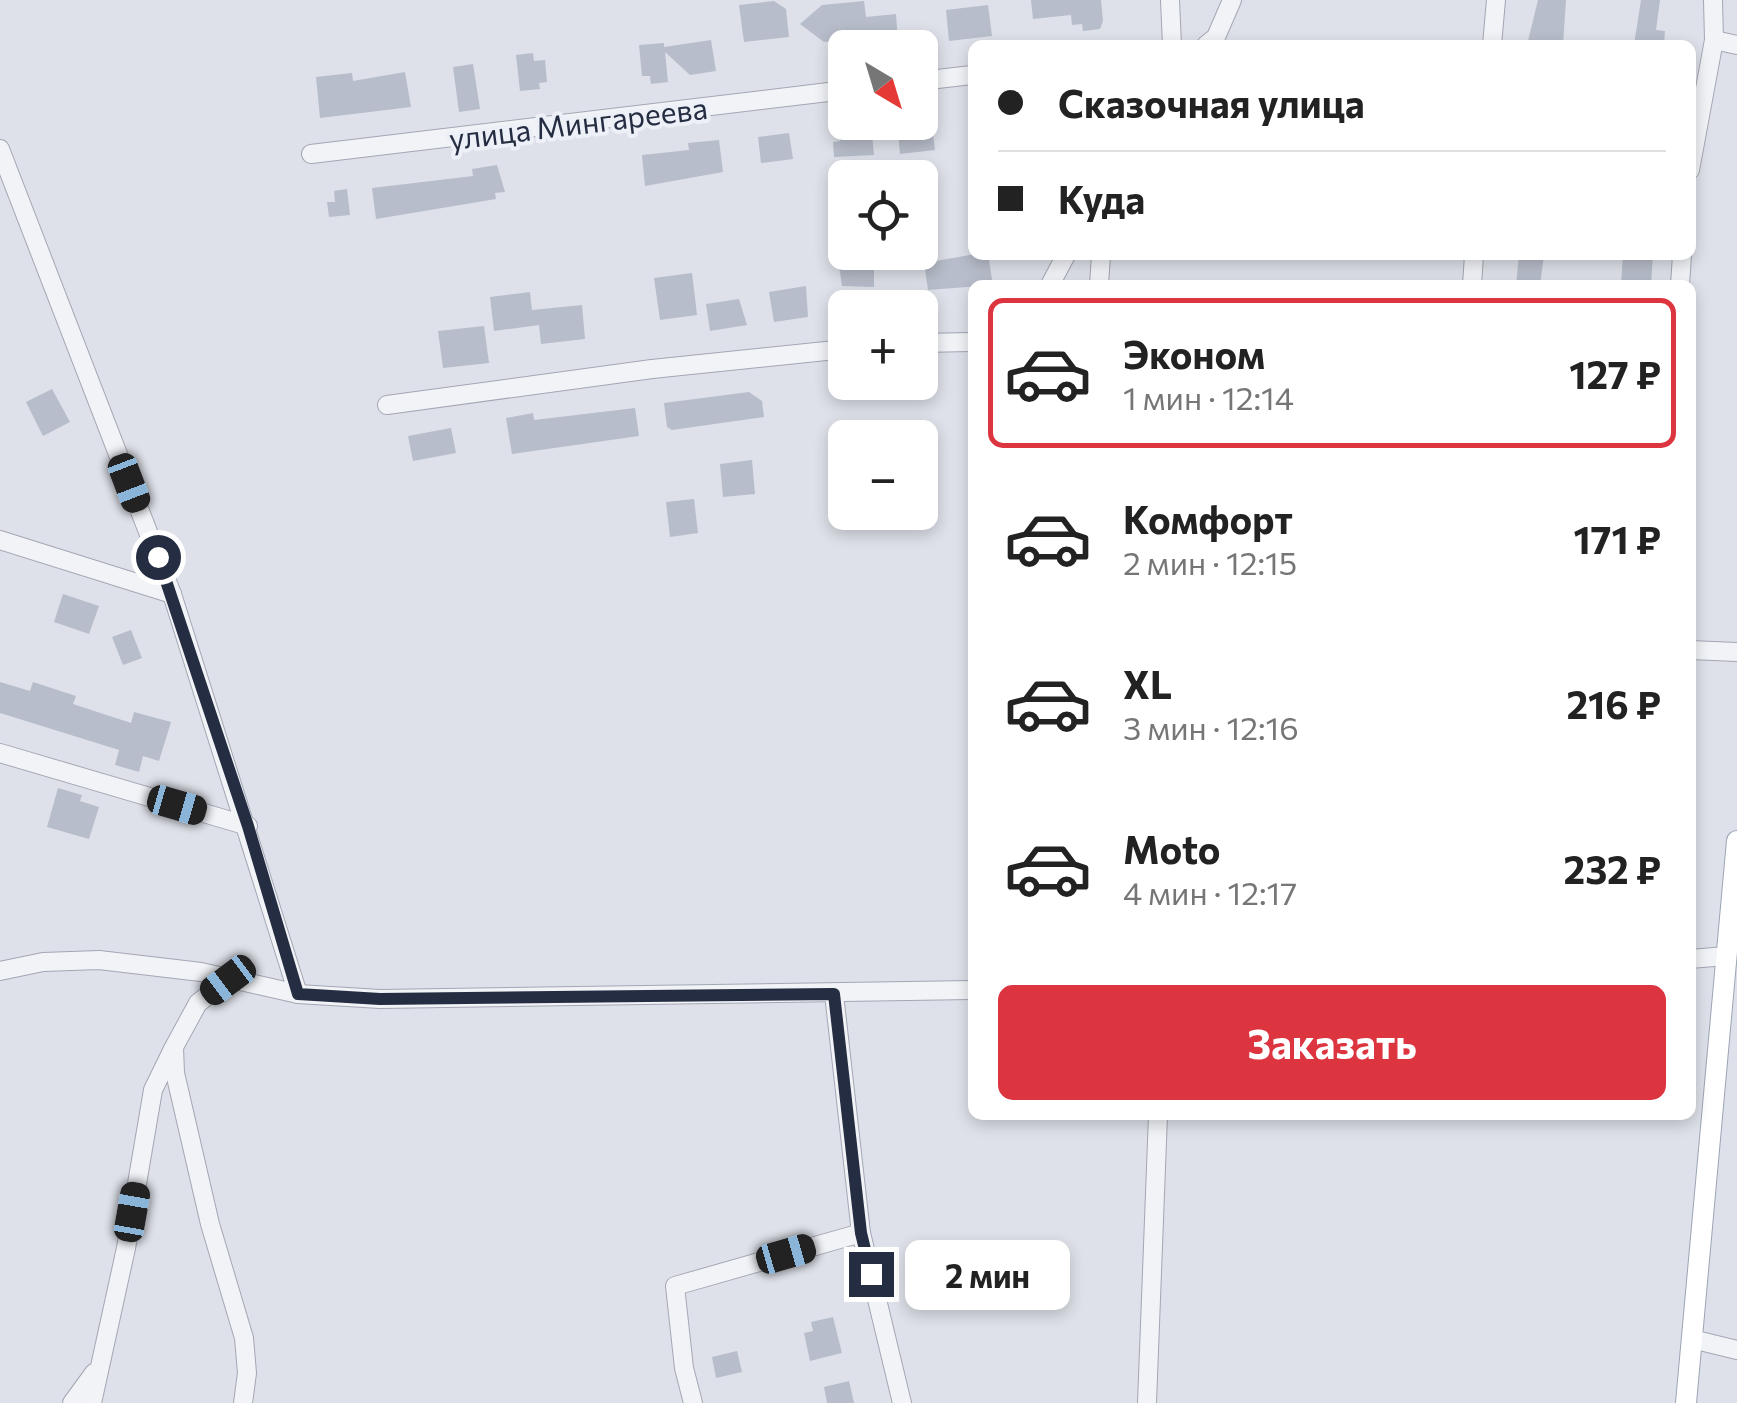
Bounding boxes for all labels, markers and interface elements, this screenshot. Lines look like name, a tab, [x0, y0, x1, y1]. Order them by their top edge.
north arrow	[828, 30, 938, 140]
map controls	[828, 30, 938, 530]
text: Сказочная улица	[1058, 79, 1365, 126]
street label: улица Мингареева	[447, 88, 709, 156]
button: locate	[828, 160, 938, 270]
text: Куда	[1058, 175, 1145, 222]
button: +	[828, 290, 938, 400]
icon: car	[1003, 328, 1093, 418]
text: Эконом	[1123, 330, 1265, 377]
text: 127 ₽	[1569, 350, 1661, 397]
text: 1 мин · 12:14	[1123, 377, 1294, 417]
button: −	[828, 420, 938, 530]
car	[104, 450, 154, 516]
icon: car	[1003, 493, 1093, 583]
text: Комфорт	[1123, 495, 1293, 542]
text: 171 ₽	[1573, 515, 1661, 562]
route start	[136, 535, 181, 580]
text: 2 мин · 12:15	[1123, 542, 1297, 582]
icon: car	[1003, 658, 1093, 748]
text: XL	[1123, 660, 1172, 707]
text: 216 ₽	[1566, 680, 1661, 727]
text: 3 мин · 12:16	[1123, 707, 1299, 747]
car	[144, 782, 210, 828]
icon: car	[1003, 823, 1093, 913]
text: Moto	[1123, 825, 1221, 872]
text: 232 ₽	[1564, 845, 1661, 892]
text: 4 мин · 12:17	[1123, 872, 1297, 912]
car	[195, 950, 261, 1010]
button: Заказать	[998, 985, 1666, 1100]
car	[112, 1180, 152, 1244]
car	[753, 1231, 819, 1277]
callout: 2 мин	[906, 1239, 1071, 1309]
route end	[849, 1252, 894, 1297]
text: 2 мин	[945, 1255, 1030, 1295]

